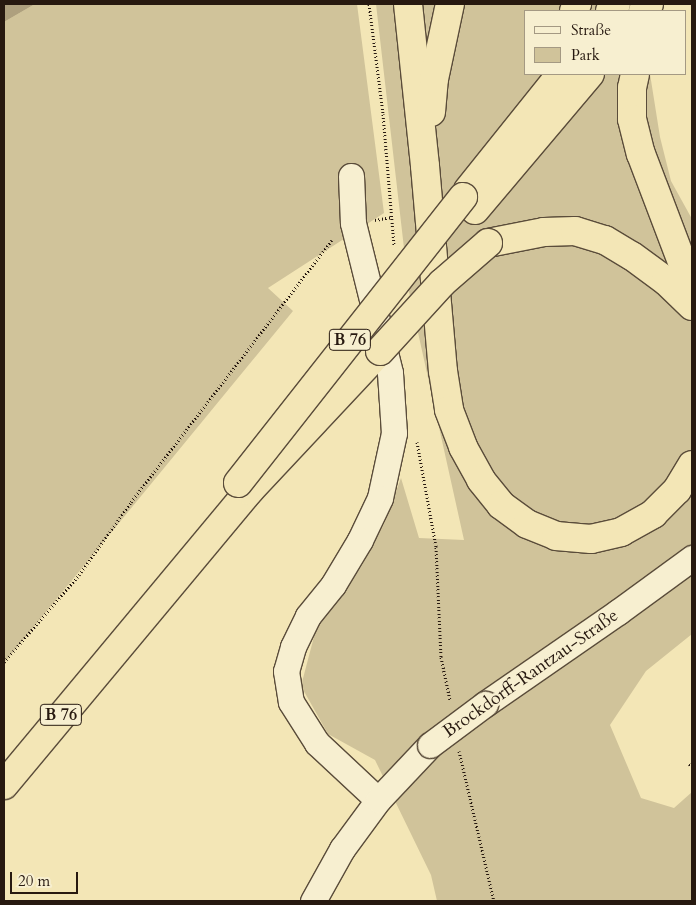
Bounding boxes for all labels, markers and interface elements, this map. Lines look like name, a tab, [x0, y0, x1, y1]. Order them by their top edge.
legend	[524, 10, 686, 75]
text: Straße	[571, 20, 611, 40]
text: Park	[571, 45, 600, 65]
road number: B 76	[329, 326, 371, 354]
street label: Brockdorff-Rantzau-Straße	[439, 605, 623, 743]
road number: B 76	[40, 702, 82, 728]
scale bar	[12, 862, 80, 894]
text: 20 m	[18, 871, 50, 891]

